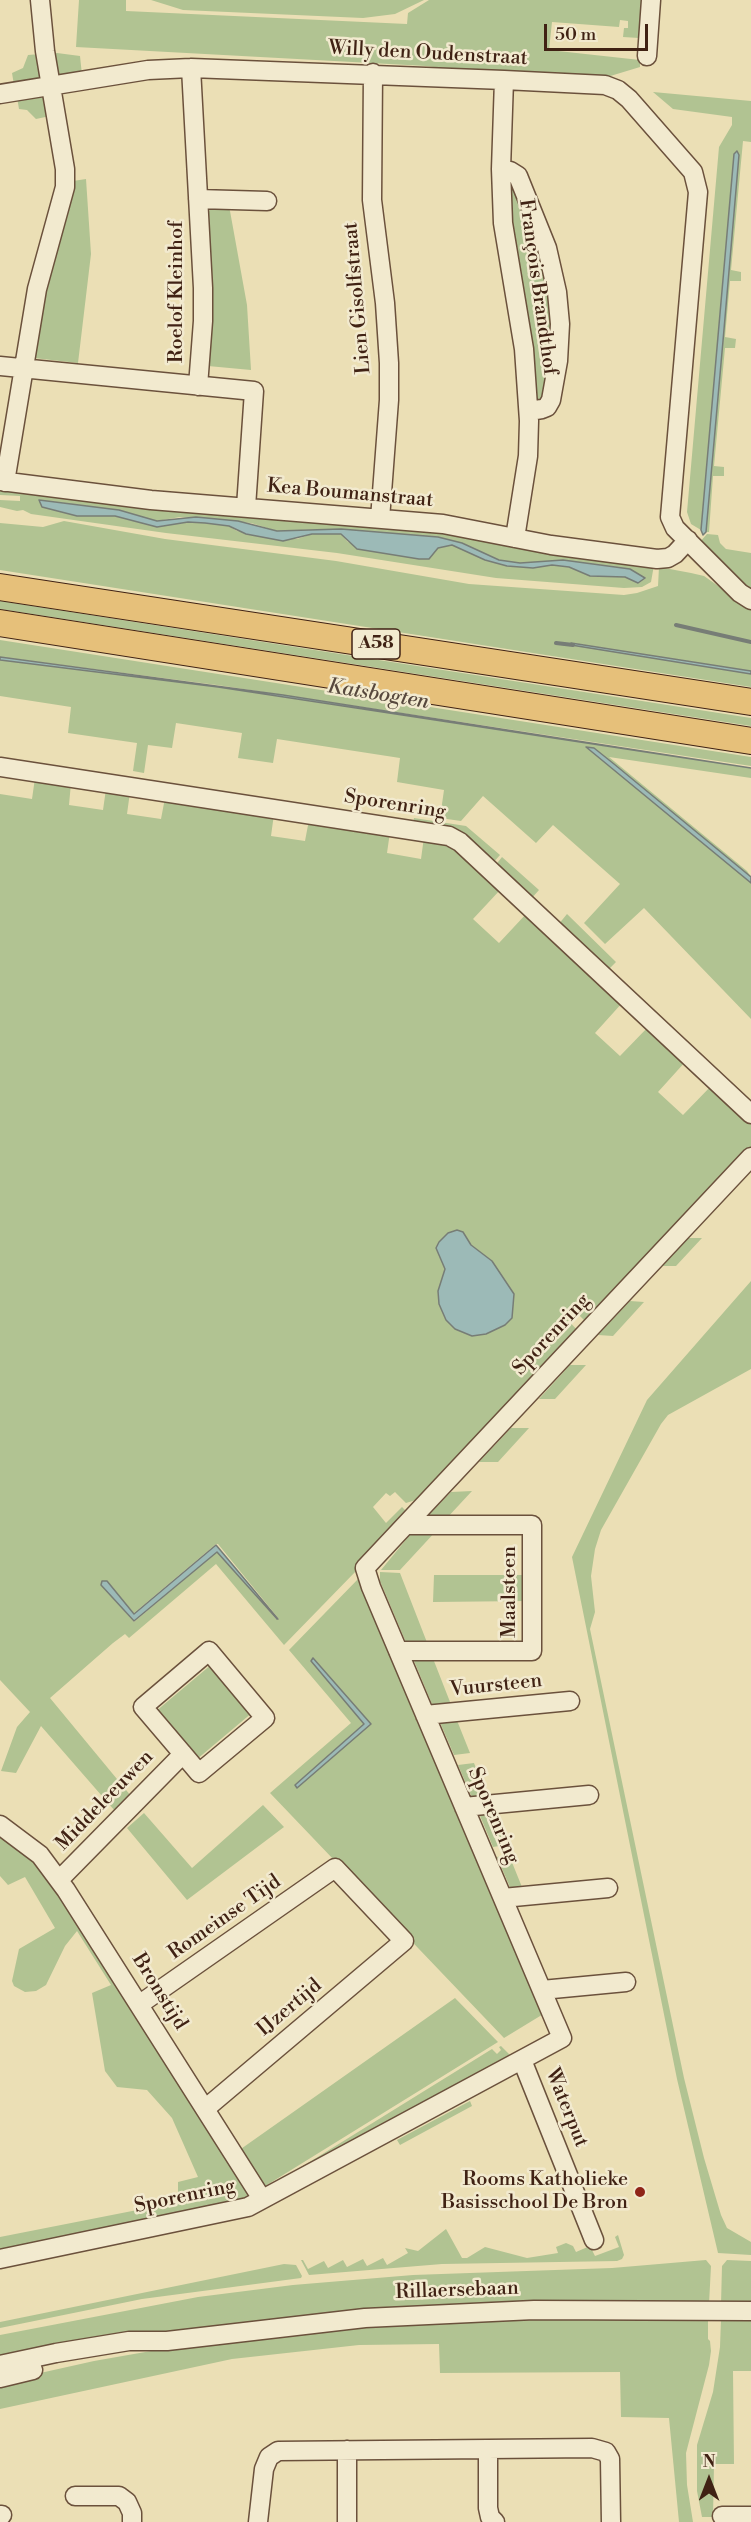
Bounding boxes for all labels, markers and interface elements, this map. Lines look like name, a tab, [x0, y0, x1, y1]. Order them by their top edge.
scale bar	[547, 12, 650, 50]
text: 50 m	[555, 23, 596, 46]
street label: Willy den Oudenstraat	[328, 37, 528, 71]
street label: François Brandthof	[513, 197, 561, 377]
street label: Roelof Kleinhof	[165, 221, 189, 363]
street label: Lien Gisolfstraat	[339, 221, 377, 375]
street label: Kea Boumanstraat	[266, 475, 434, 513]
road number: A58	[352, 629, 400, 659]
water label: Katsbogten	[325, 675, 431, 715]
street label: Sporenring	[342, 785, 448, 825]
street label: Sporenring	[508, 1289, 596, 1381]
street label: Maalsteen	[498, 1546, 522, 1638]
street label: Vuursteen	[449, 1669, 543, 1703]
street label: Middeleeuwen	[51, 1746, 159, 1856]
street label: Sporenring	[462, 1764, 524, 1868]
street label: Romeinse Tijd	[164, 1870, 286, 1966]
street label: Bronstijd	[126, 1949, 192, 2035]
street label: IJzertijd	[253, 1974, 327, 2042]
street label: Waterput	[539, 2065, 593, 2151]
place label: Rooms Katholieke Basisschool De Bron	[441, 2168, 628, 2215]
street label: Sporenring	[132, 2175, 238, 2219]
marker: Rooms Katholieke Basisschool De Bron	[633, 2185, 647, 2199]
street label: Rillaersebaan	[395, 2277, 519, 2305]
north arrow	[679, 2450, 739, 2510]
text: N	[703, 2452, 715, 2472]

